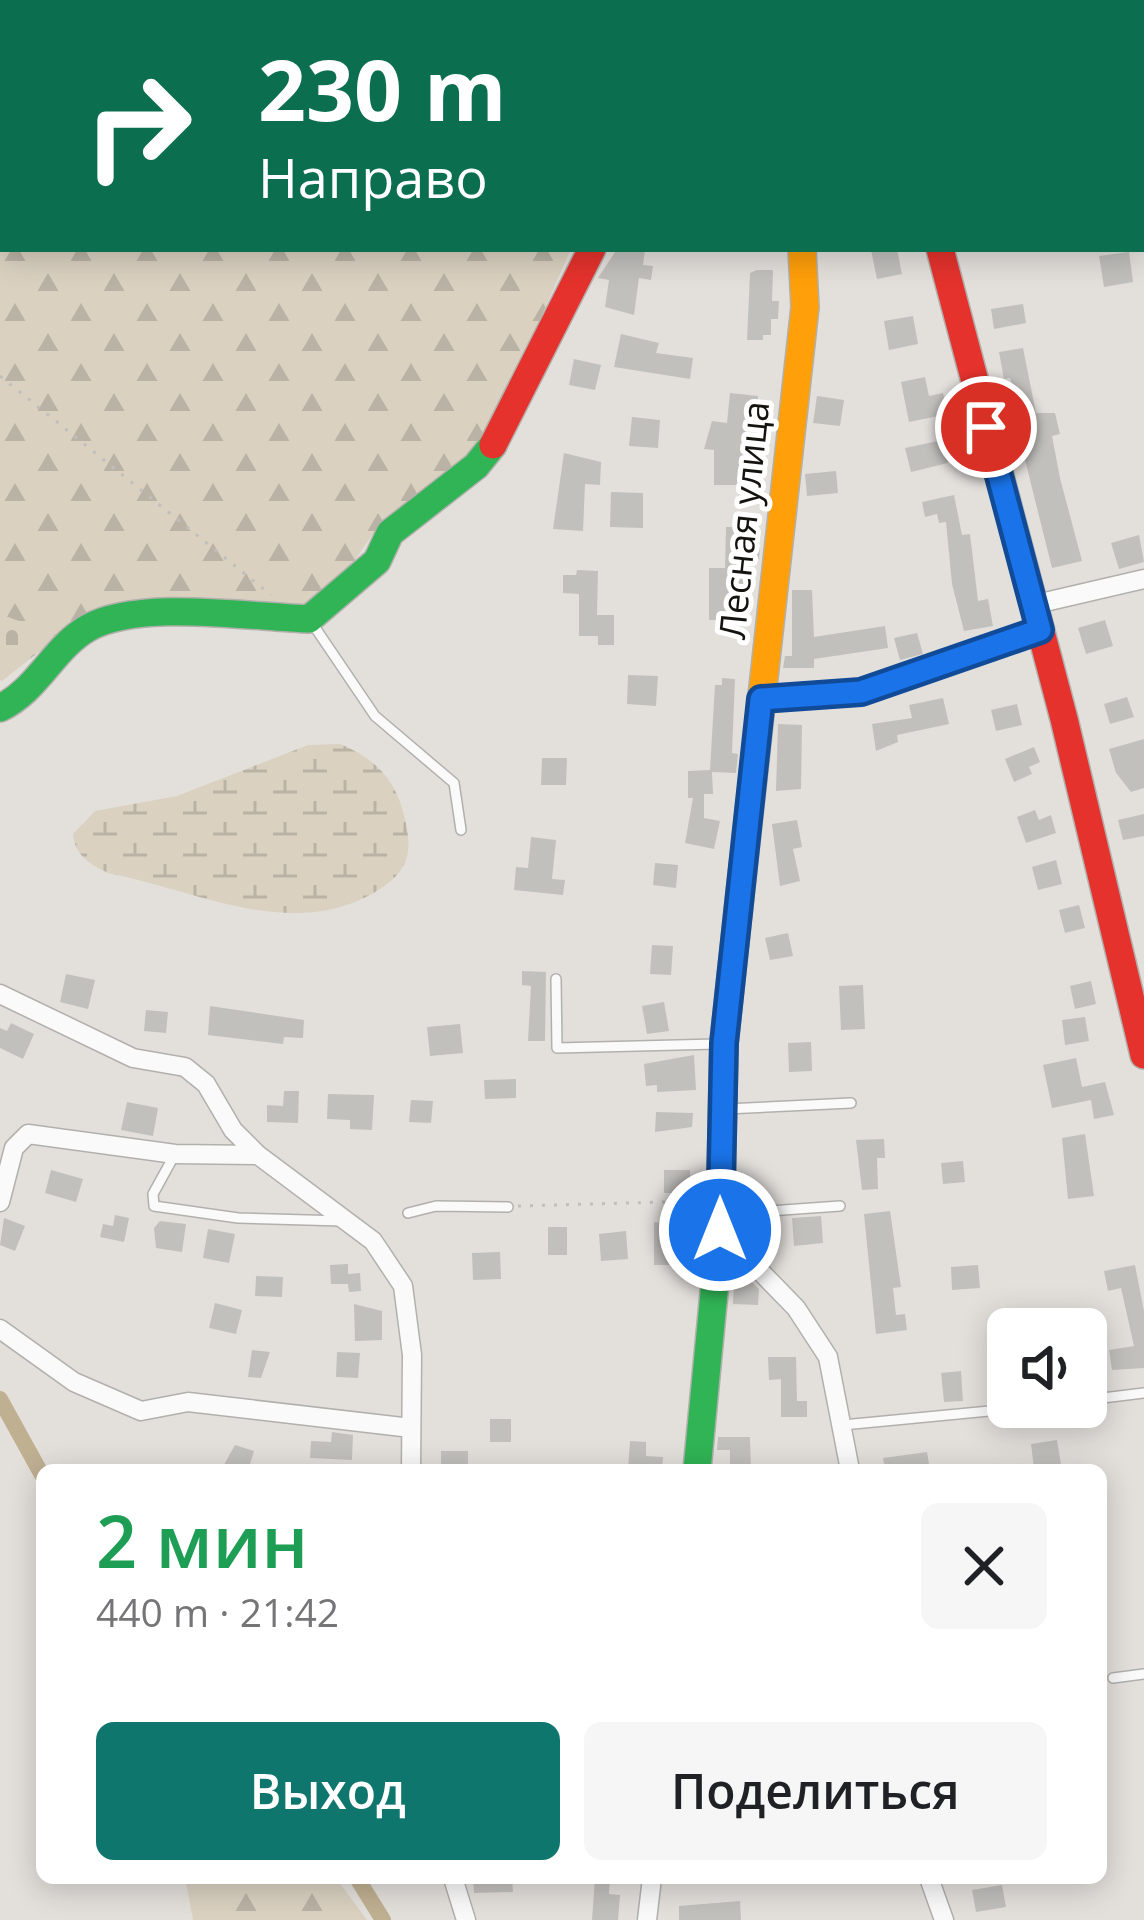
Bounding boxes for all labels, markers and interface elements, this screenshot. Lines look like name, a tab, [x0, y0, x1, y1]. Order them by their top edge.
text: 230 m	[258, 31, 506, 146]
icon: right	[60, 48, 216, 204]
text: Направо	[258, 140, 488, 214]
pin	[935, 376, 1037, 478]
icon: arrive	[953, 394, 1019, 460]
street label: Лесная улица	[707, 399, 780, 641]
position arrow	[657, 1167, 783, 1293]
map controls	[987, 1308, 1107, 1428]
button: sound	[987, 1308, 1107, 1428]
text: 2 мин	[96, 1491, 308, 1589]
button: close	[921, 1503, 1047, 1629]
text: 440 m · 21:42	[96, 1585, 339, 1638]
button: Выход	[96, 1722, 560, 1860]
button: Поделиться	[584, 1722, 1047, 1860]

